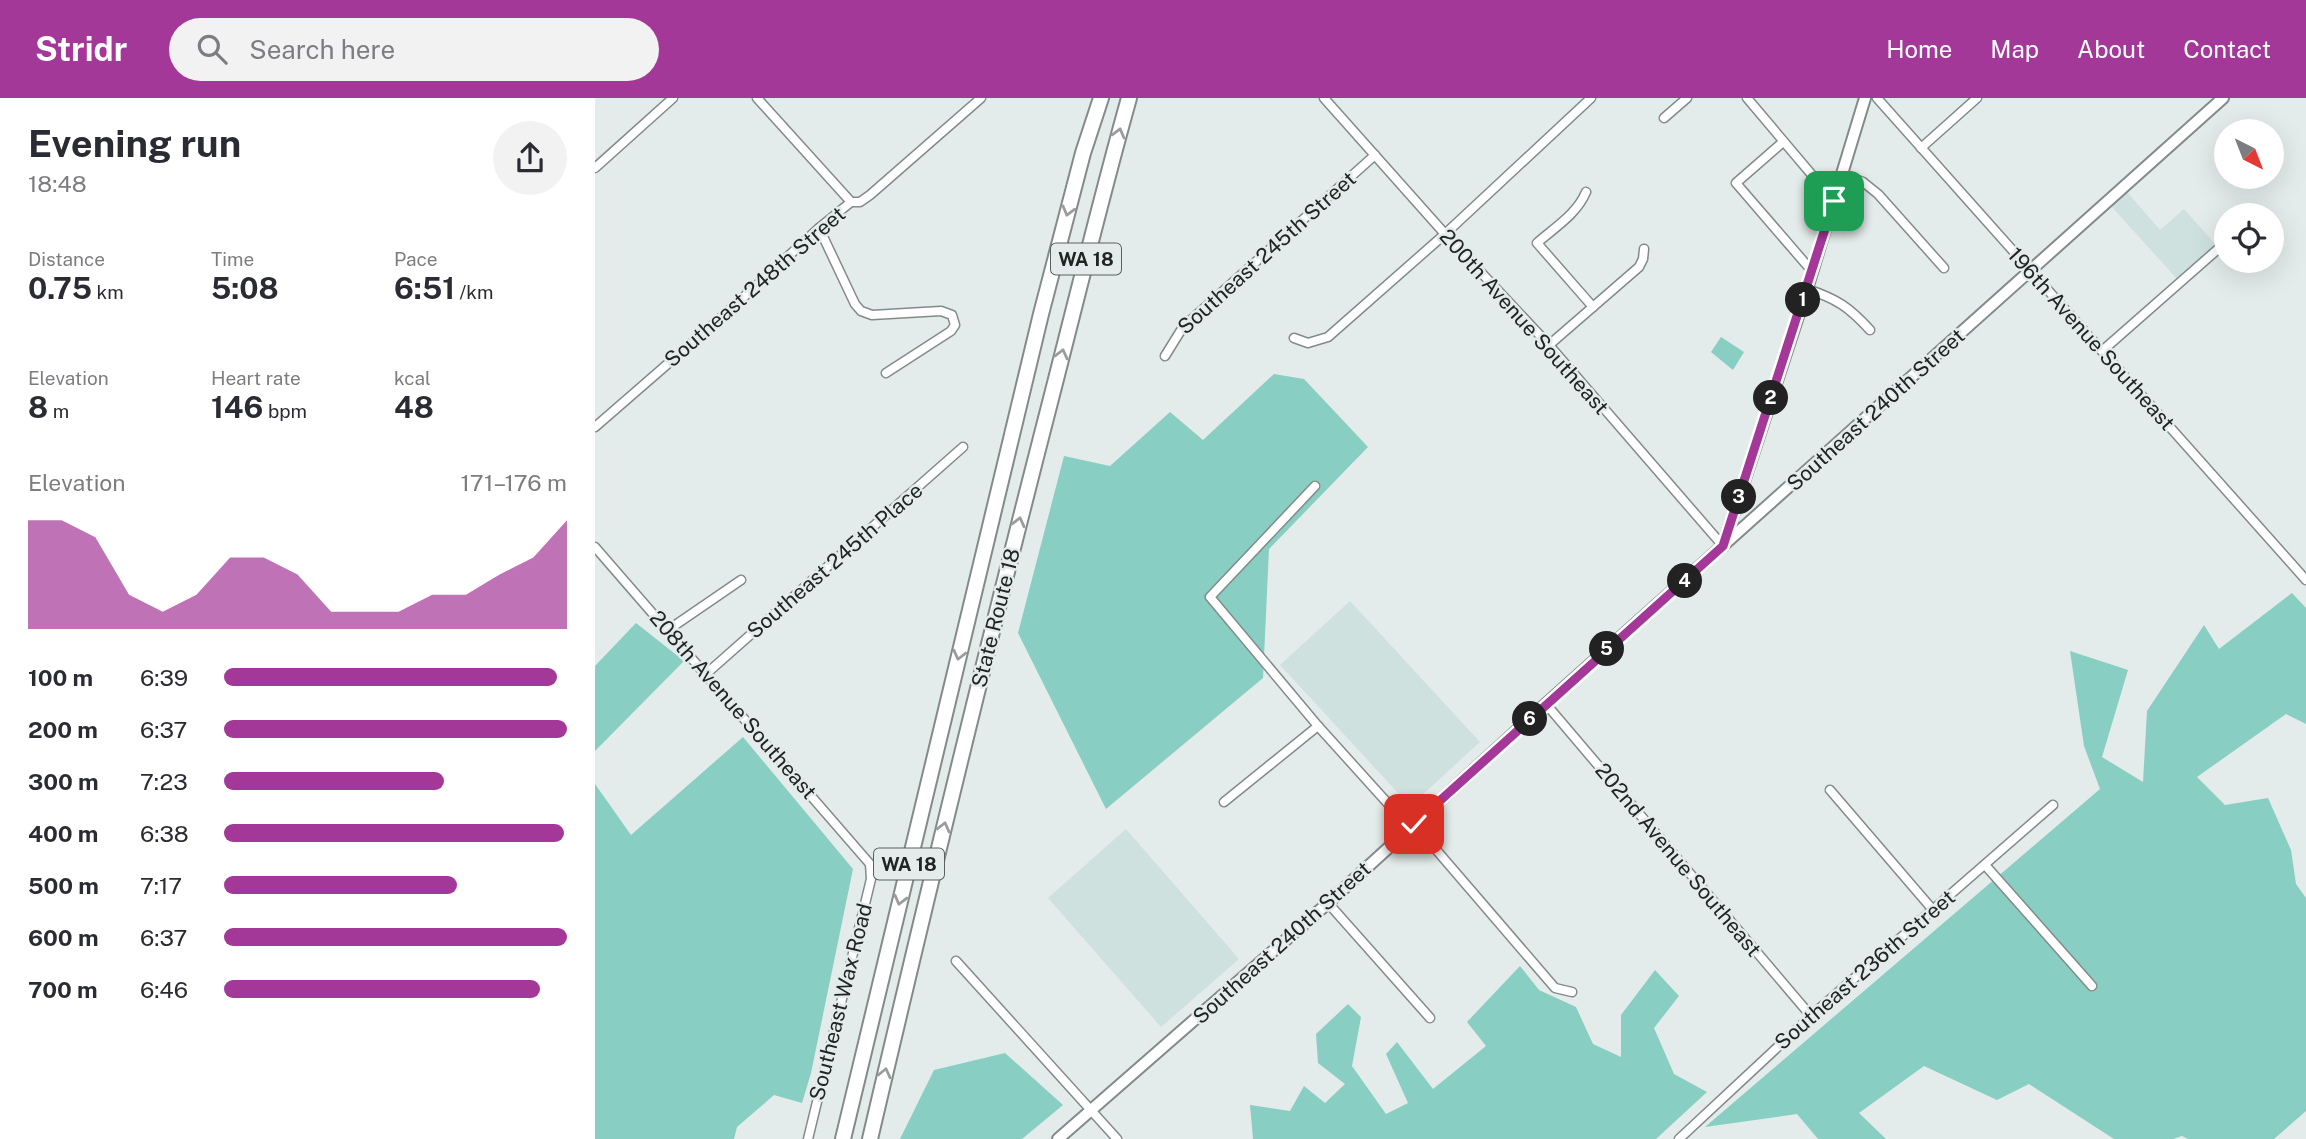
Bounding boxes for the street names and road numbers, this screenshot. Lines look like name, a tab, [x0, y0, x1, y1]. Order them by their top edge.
street label: Southeast 245th Street	[1172, 166, 1361, 339]
street label: Southeast 248th Street	[659, 201, 850, 372]
street label: 200th Avenue Southeast	[1435, 224, 1614, 419]
street label: 196th Avenue Southeast	[2003, 242, 2180, 435]
road number: WA 18	[1051, 244, 1121, 274]
street label: Southeast 240th Street	[1782, 323, 1970, 496]
street label: Southeast 245th Place	[742, 478, 927, 644]
street label: State Route 18	[966, 546, 1025, 690]
street label: 208th Avenue Southeast	[645, 605, 822, 804]
street label: 202nd Avenue Southeast	[1590, 758, 1767, 962]
road number: WA 18	[874, 848, 944, 880]
street label: Southeast 240th Street	[1188, 856, 1376, 1029]
street label: Southeast 236th Street	[1769, 885, 1960, 1055]
street label: Southeast Wax Road	[804, 901, 877, 1103]

